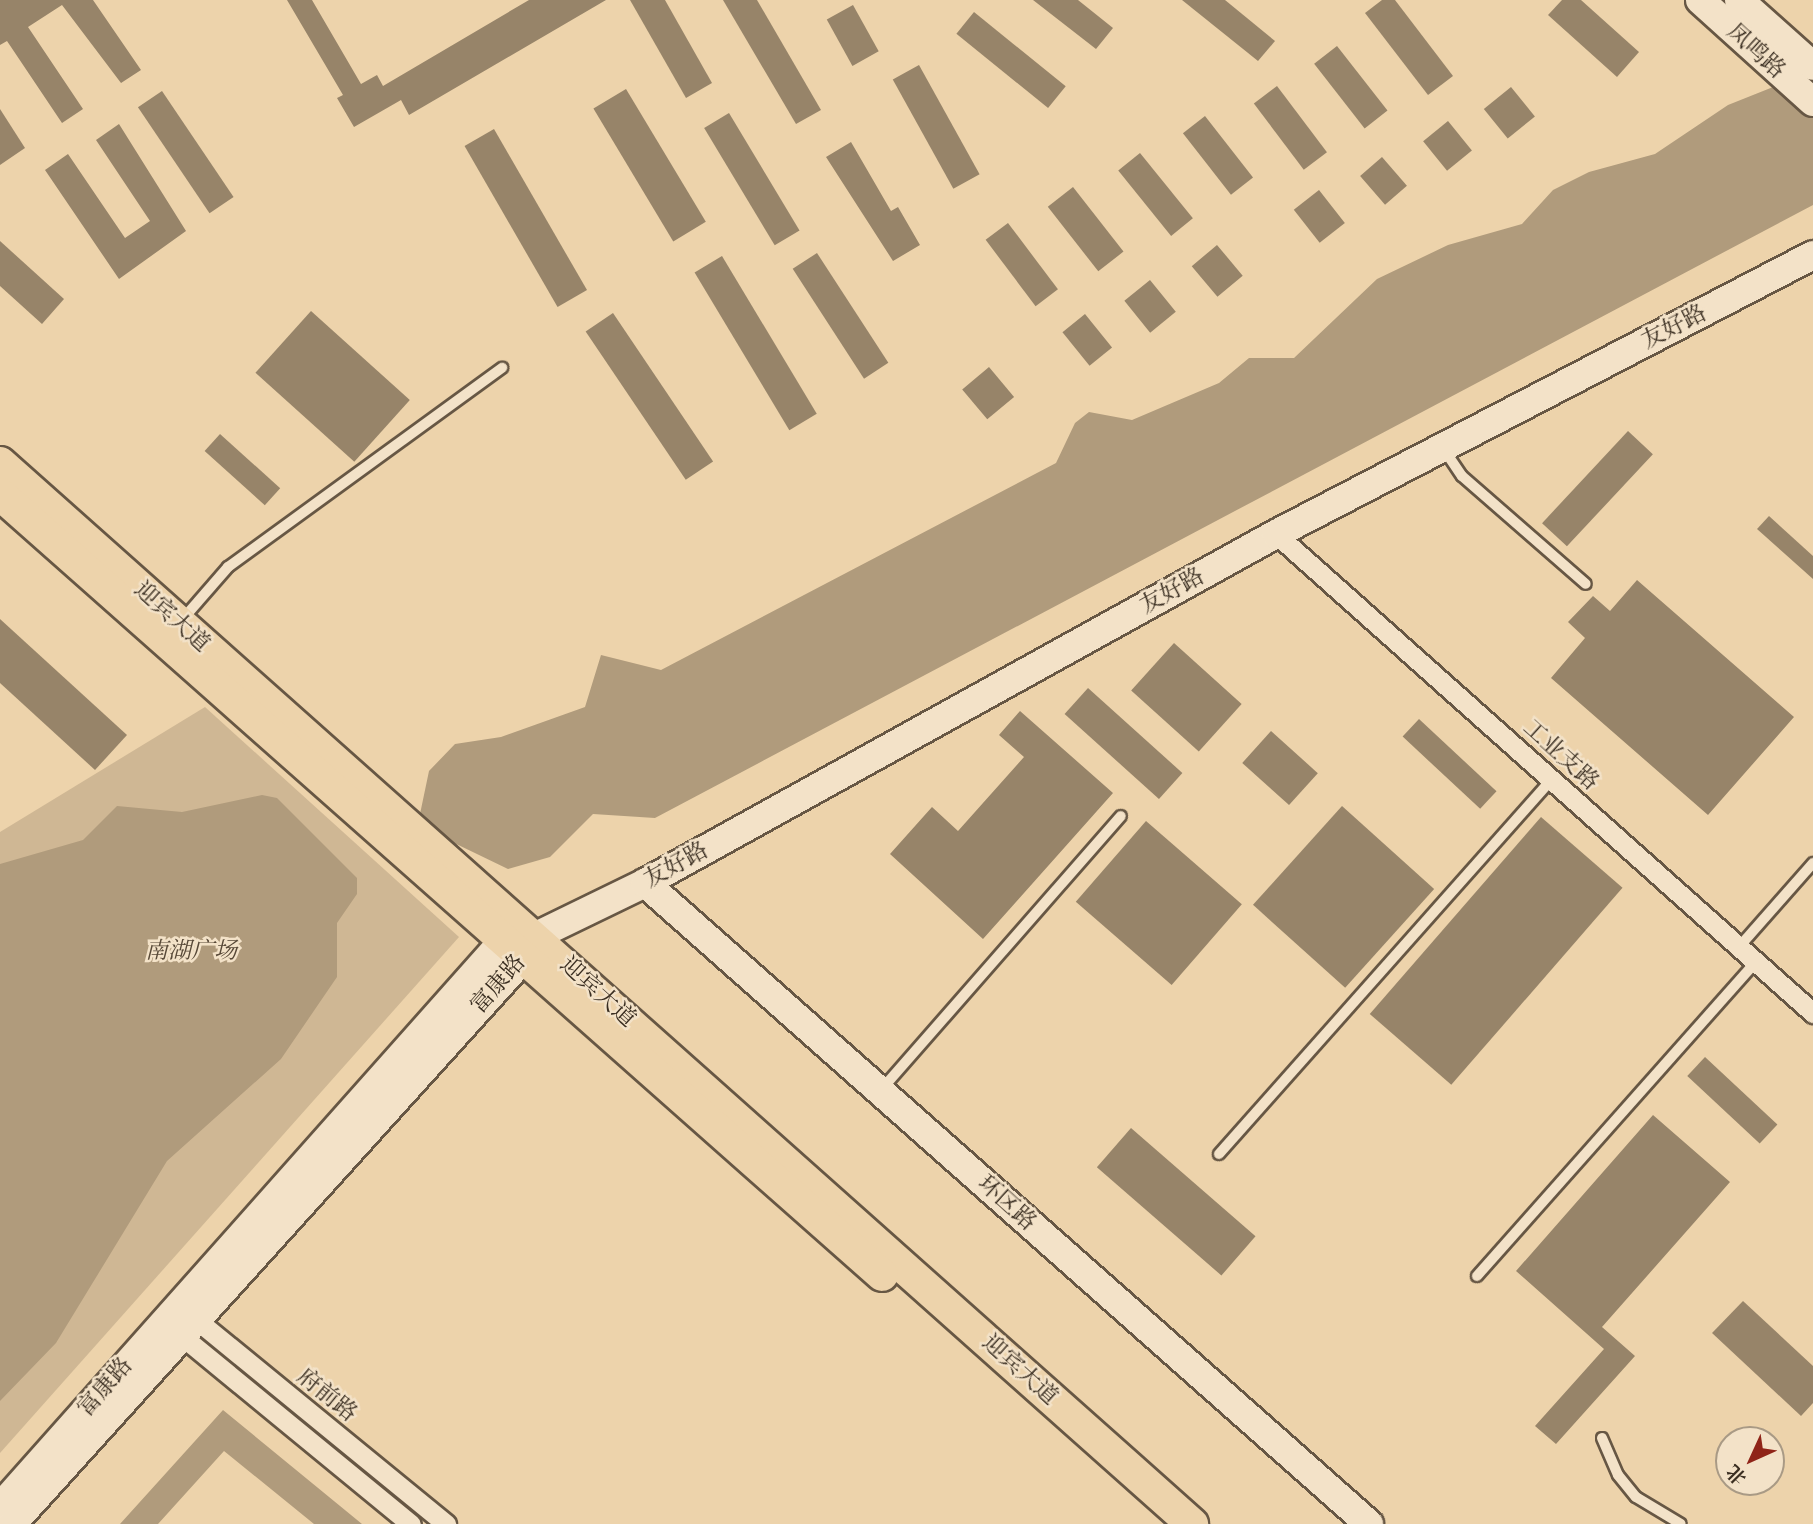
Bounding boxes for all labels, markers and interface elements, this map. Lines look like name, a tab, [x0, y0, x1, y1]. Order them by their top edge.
street label: 凤鸣路	[1721, 18, 1791, 84]
street label: 友好路	[1637, 299, 1711, 355]
street label: 友好路	[1135, 562, 1209, 620]
street label: 迎宾大道	[129, 576, 215, 658]
street label: 工业支路	[1518, 714, 1604, 796]
street label: 友好路	[639, 836, 713, 894]
park label: 南湖广场	[145, 937, 237, 965]
street label: 富康路	[465, 949, 531, 1019]
street label: 迎宾大道	[555, 951, 641, 1033]
street label: 环区路	[972, 1170, 1042, 1236]
street label: 迎宾大道	[977, 1329, 1063, 1411]
street label: 富康路	[72, 1352, 138, 1422]
street label: 府前路	[292, 1363, 362, 1427]
north arrow	[1715, 1426, 1785, 1496]
text: 北	[1721, 1459, 1752, 1490]

